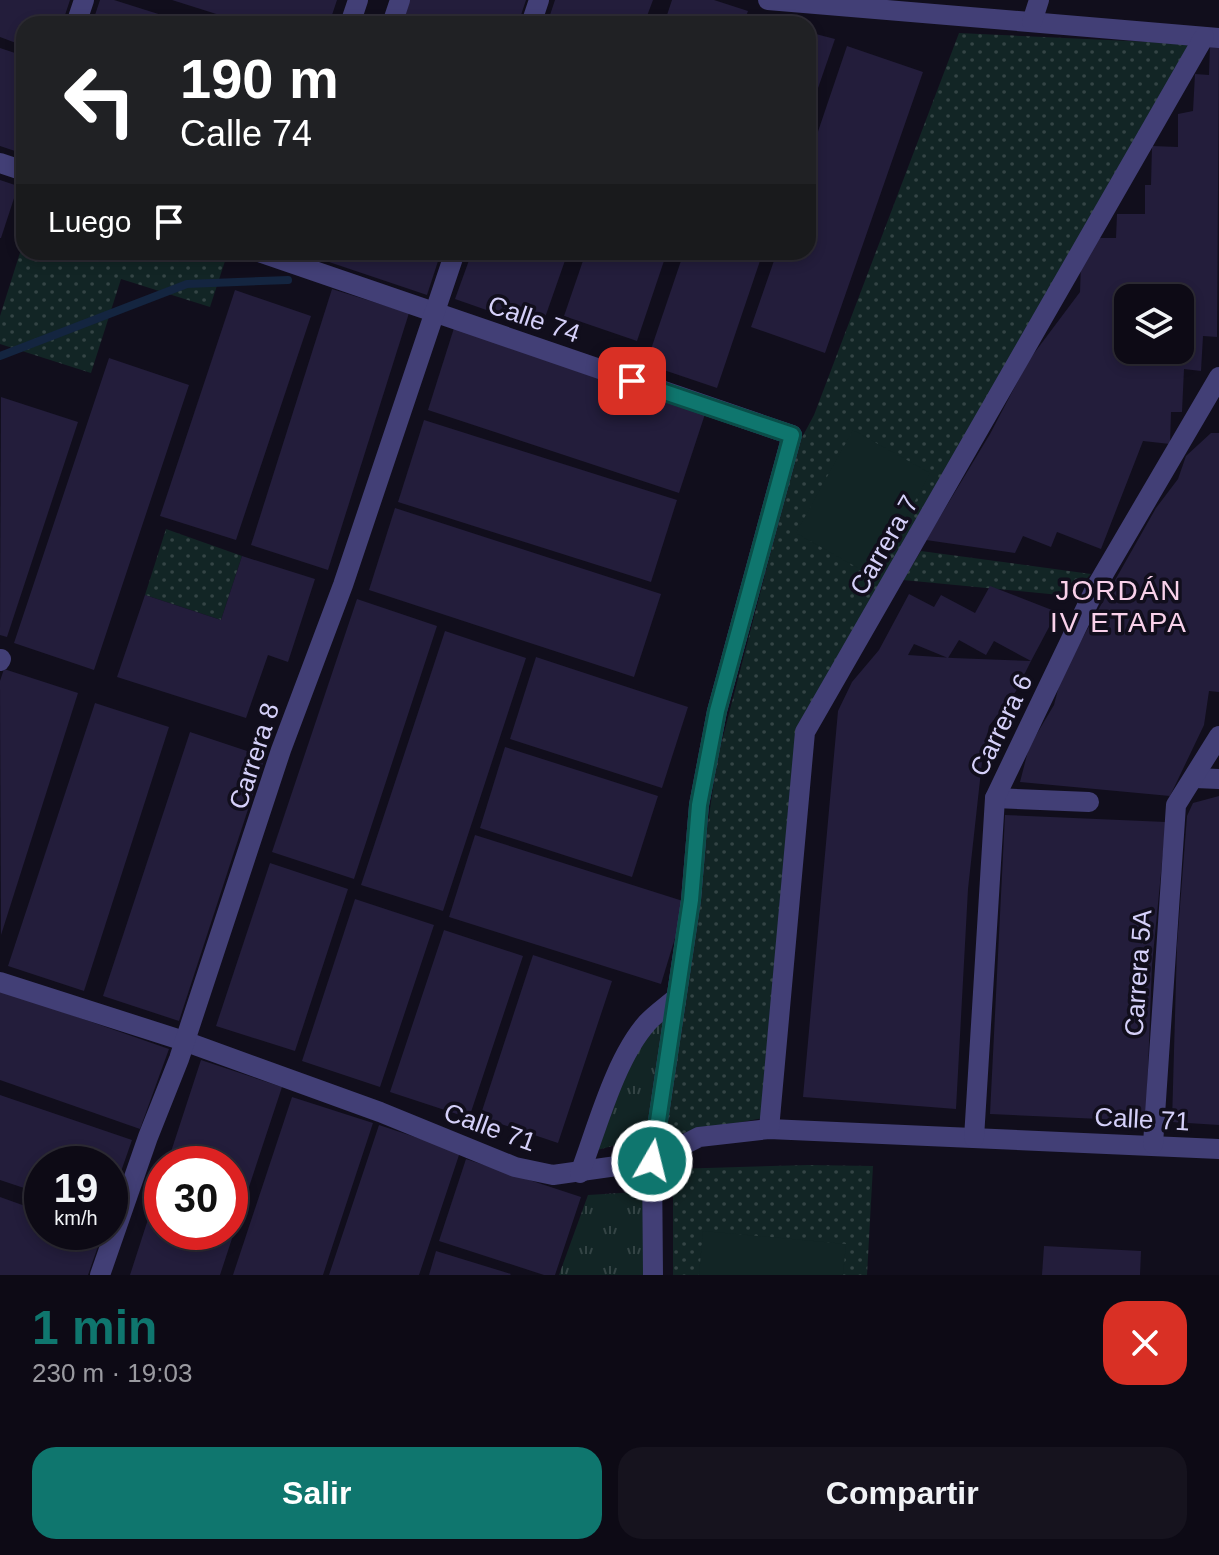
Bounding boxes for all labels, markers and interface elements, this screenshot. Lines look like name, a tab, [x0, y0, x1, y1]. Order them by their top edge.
text: 190 m	[180, 47, 339, 110]
icon: left	[48, 48, 152, 152]
text: Calle 74	[180, 113, 312, 154]
icon: arrive	[147, 200, 191, 244]
text: Luego	[48, 205, 131, 238]
map controls	[1114, 284, 1194, 364]
button: layers	[1114, 284, 1194, 364]
street label: Calle 74	[484, 289, 584, 349]
pin	[598, 347, 666, 415]
icon: arrive	[610, 359, 654, 403]
street label: Carrera 7	[844, 490, 924, 600]
district label: JORDÁN IV ETAPA	[1050, 575, 1188, 638]
street label: Carrera 6	[963, 669, 1039, 781]
street label: Carrera 8	[223, 699, 285, 813]
street label: Carrera 5A	[1119, 908, 1157, 1037]
street label: Calle 71	[440, 1097, 540, 1157]
street label: Calle 71	[1094, 1102, 1190, 1136]
position arrow	[610, 1119, 694, 1203]
speed limit sign: 30	[144, 1146, 248, 1250]
text: 19	[54, 1166, 98, 1210]
text: km/h	[54, 1207, 98, 1229]
text: 1 min	[32, 1301, 157, 1354]
button: close	[1103, 1301, 1187, 1385]
text: 230 m · 19:03	[32, 1358, 192, 1388]
button: Salir	[32, 1447, 602, 1539]
button: Compartir	[618, 1447, 1187, 1539]

